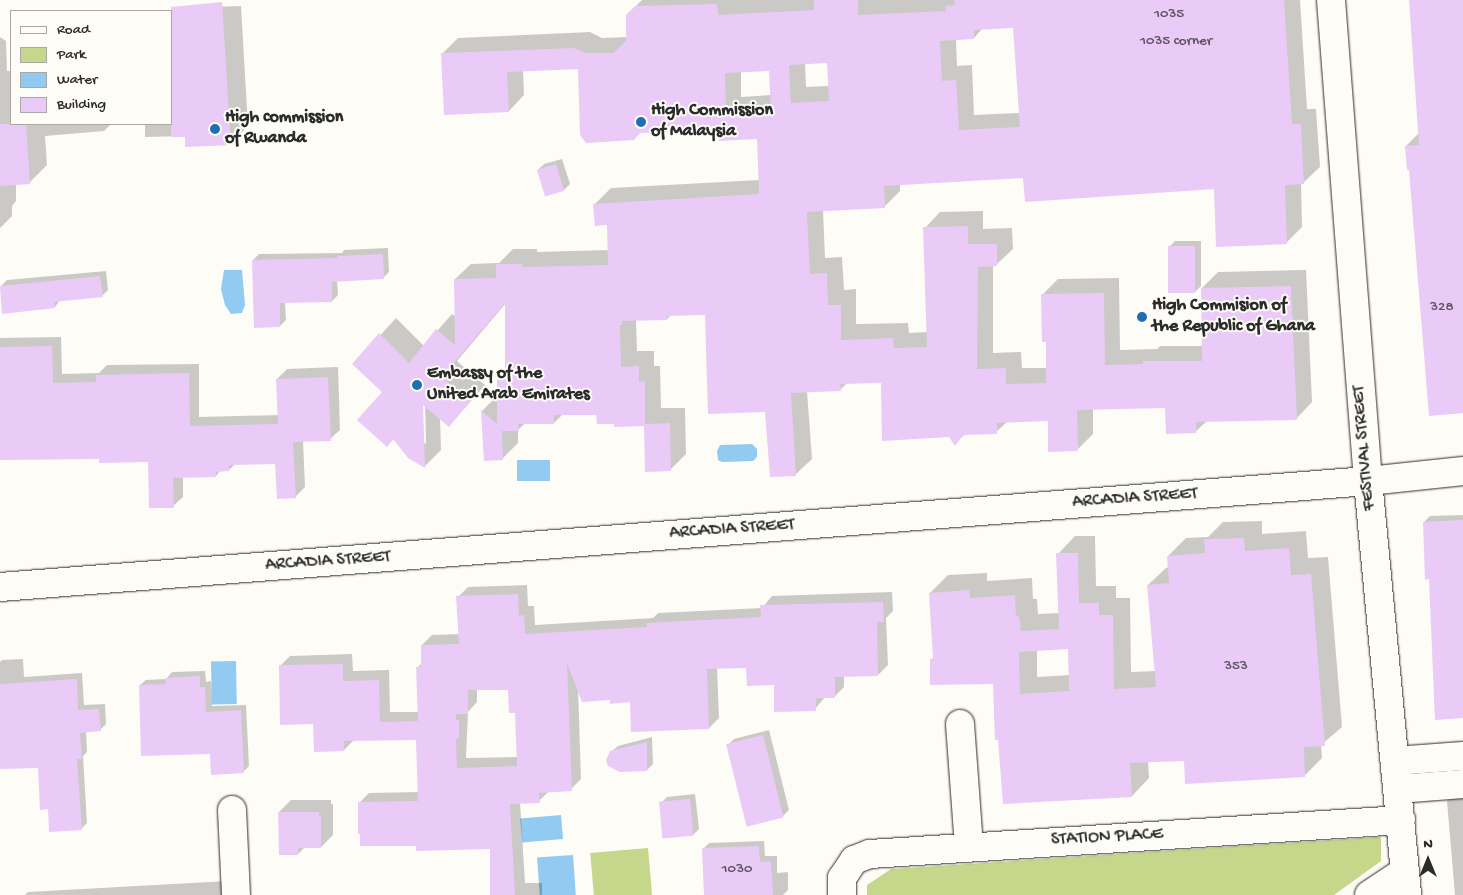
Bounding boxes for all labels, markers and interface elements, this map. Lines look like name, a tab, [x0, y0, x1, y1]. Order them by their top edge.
house number: 1035	[1154, 6, 1184, 24]
legend	[10, 10, 172, 125]
text: Road	[57, 21, 90, 39]
house number: 1035 corner	[1140, 33, 1212, 51]
text: Park	[57, 46, 86, 64]
text: Water	[57, 71, 97, 89]
text: Building	[57, 96, 106, 114]
place label: High Commission of Malaysia	[651, 101, 773, 144]
place label: High commission of Rwanda	[225, 108, 343, 150]
marker: High Commission of Malaysia	[635, 116, 647, 128]
marker: High commission of Rwanda	[209, 123, 221, 135]
place label: High Commision of the Republic of Ghana	[1152, 296, 1315, 338]
house number: 328	[1430, 299, 1454, 317]
marker: High Commision of the Republic of Ghana	[1136, 311, 1148, 323]
place label: Embassy of the United Arab Emirates	[427, 364, 590, 406]
marker: Embassy of the United Arab Emirates	[411, 379, 423, 391]
street label: FESTIVAL STREET	[1349, 385, 1381, 511]
street label: ARCADIA STREET	[1072, 484, 1198, 514]
street label: ARCADIA STREET	[669, 515, 795, 545]
street label: ARCADIA STREET	[265, 547, 391, 577]
house number: 353	[1224, 658, 1248, 676]
street label: STATION PLACE	[1050, 824, 1164, 852]
north arrow	[1403, 835, 1453, 885]
text: N	[1423, 836, 1433, 853]
house number: 1030	[722, 861, 752, 879]

